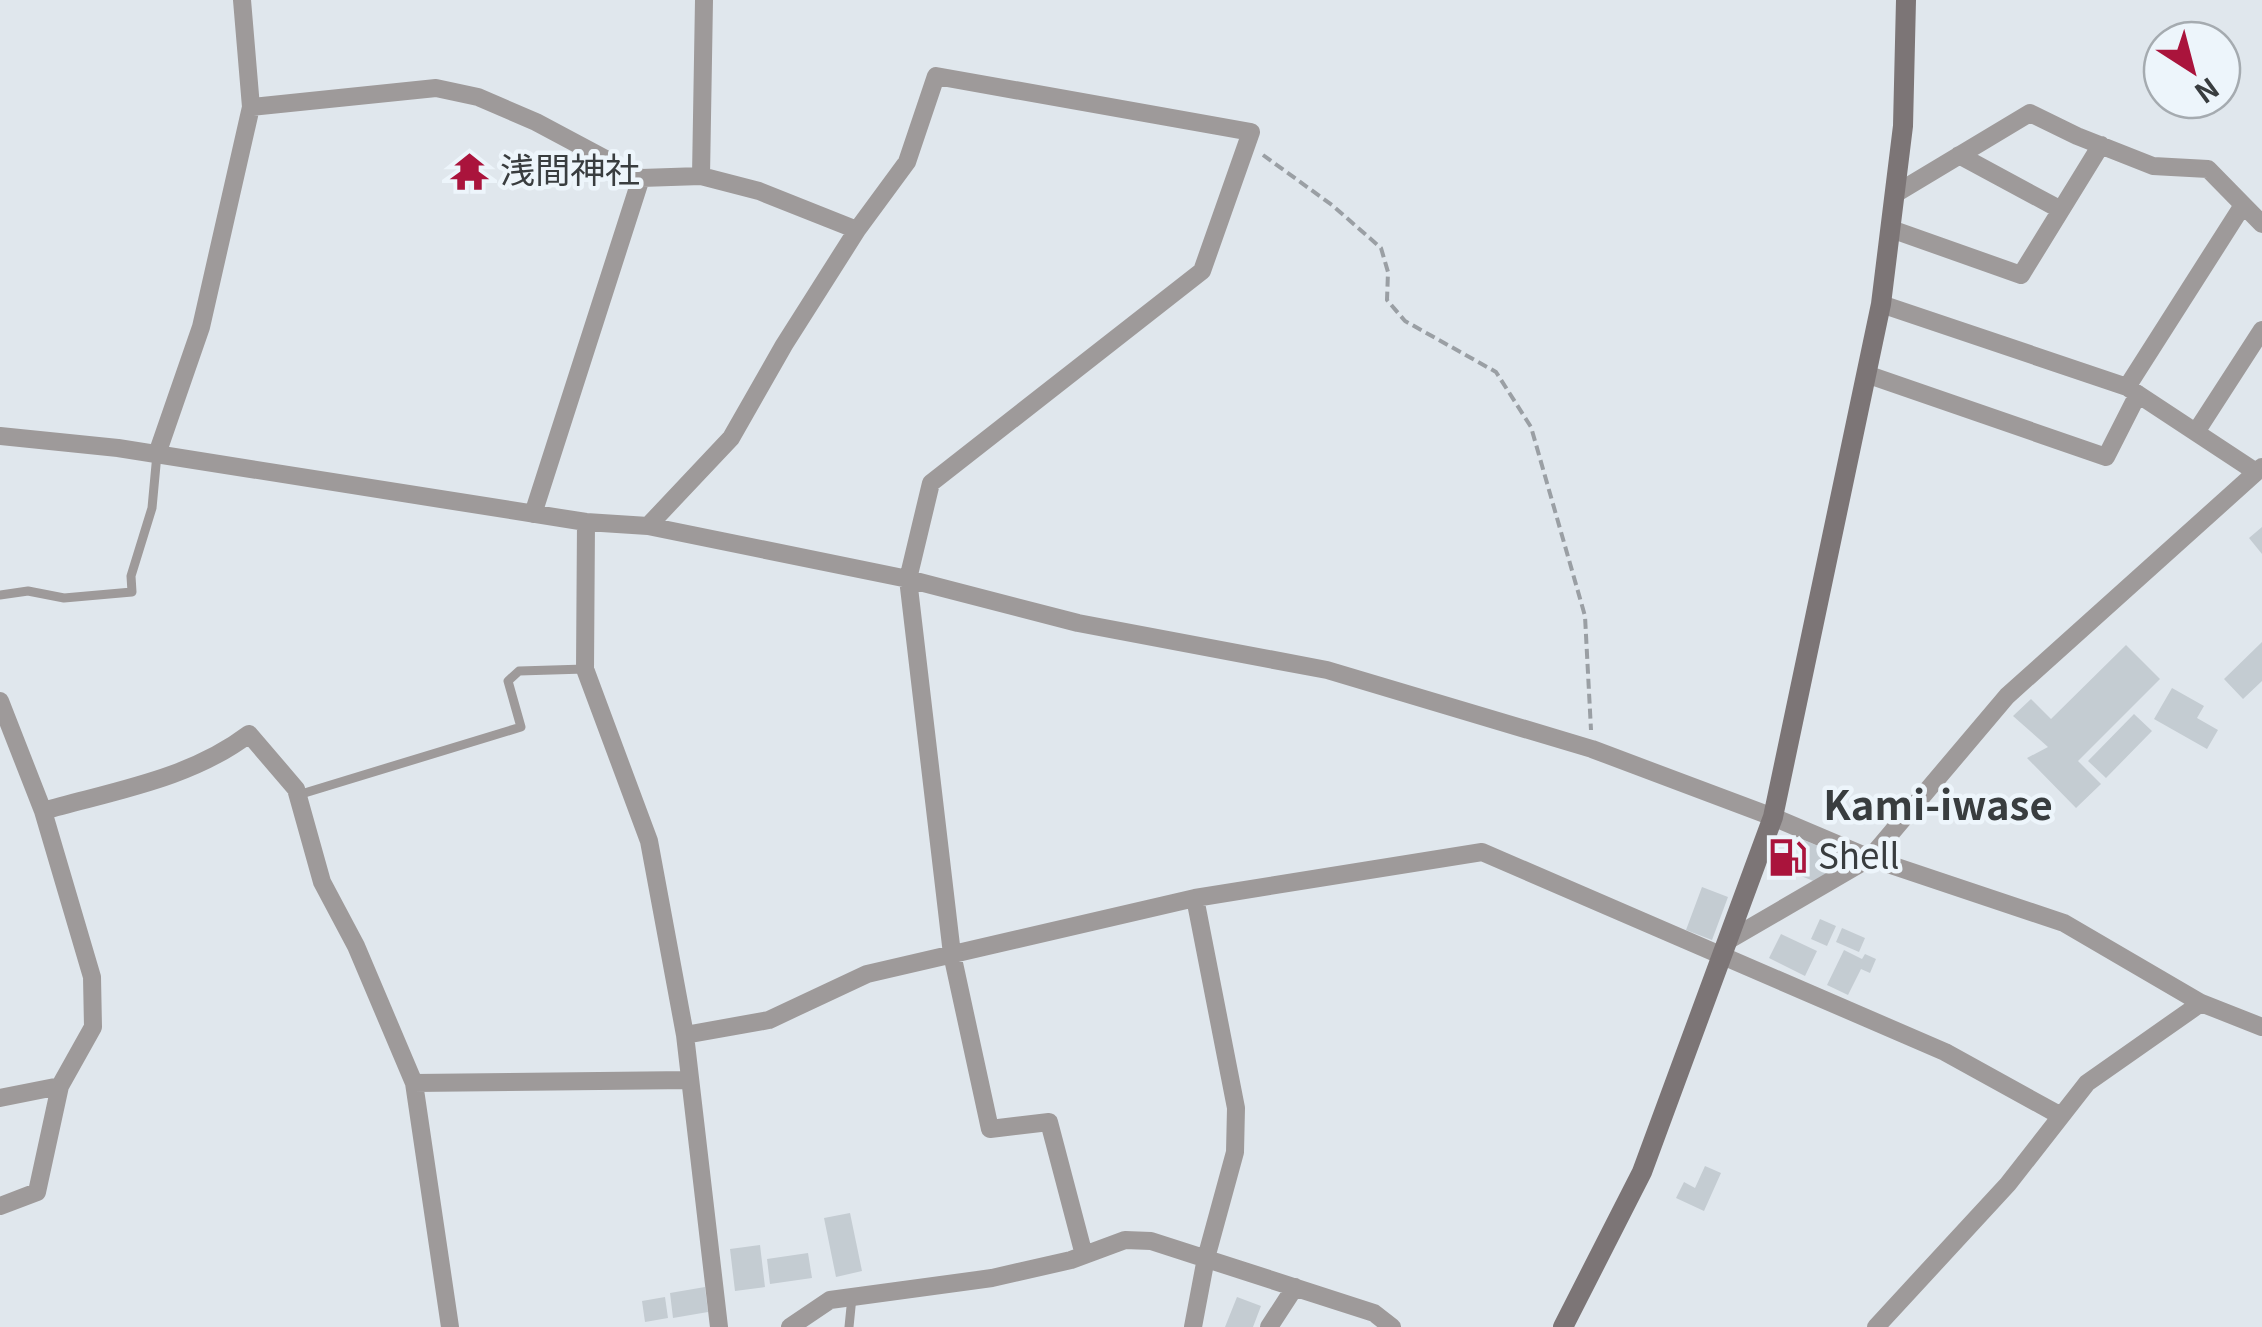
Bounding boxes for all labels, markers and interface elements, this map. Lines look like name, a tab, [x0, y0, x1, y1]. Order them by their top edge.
north arrow	[2142, 20, 2242, 120]
text: N	[2188, 69, 2228, 114]
place label: 浅間神社	[500, 142, 640, 193]
temple icon: 浅間神社	[449, 150, 491, 192]
district label: Kami-iwase	[1823, 774, 2053, 832]
place label: Shell	[1818, 828, 1899, 879]
fuel station icon: Shell	[1767, 836, 1809, 878]

